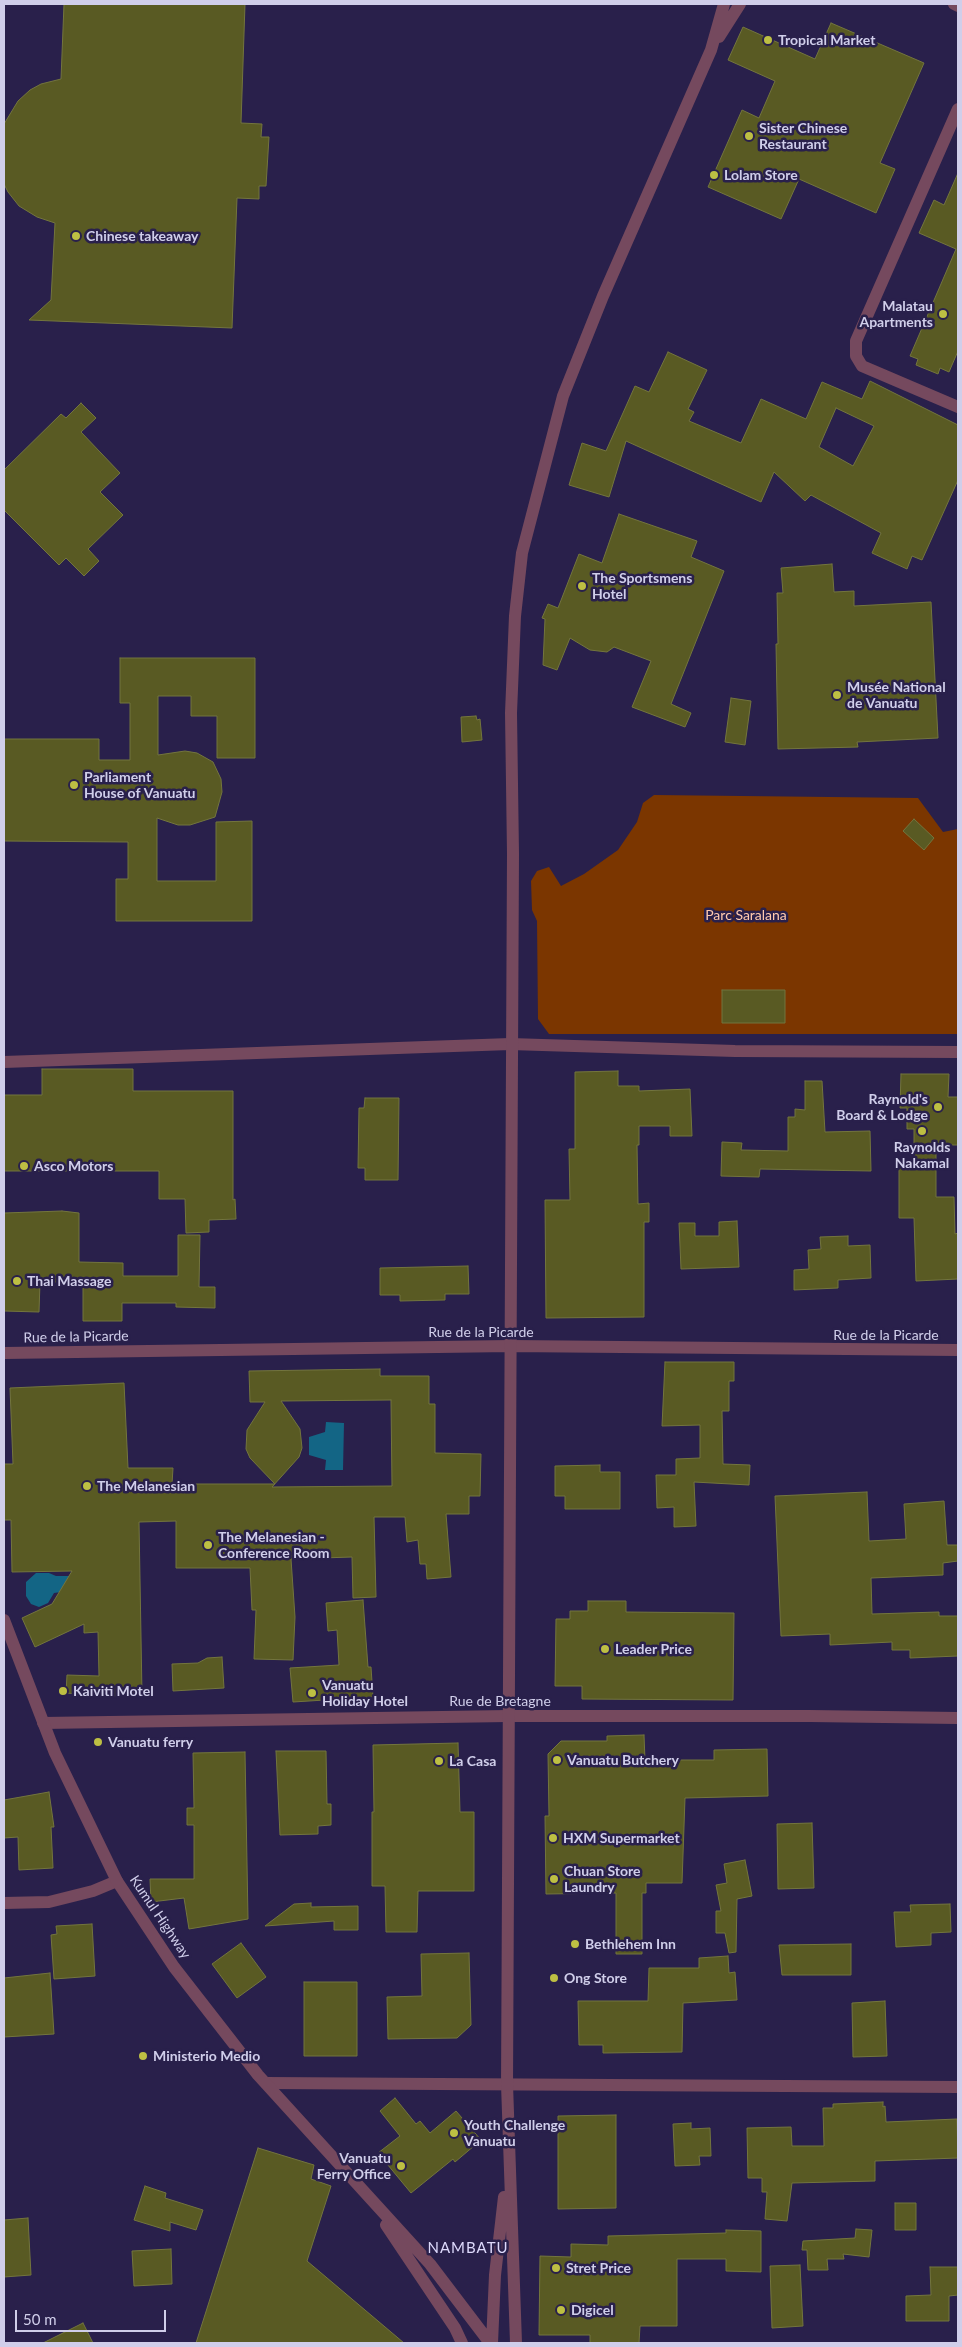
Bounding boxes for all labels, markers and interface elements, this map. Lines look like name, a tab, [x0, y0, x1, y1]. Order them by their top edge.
place label: Tropical Market	[778, 32, 875, 48]
marker: Tropical Market	[762, 34, 774, 46]
place label: Sister Chinese Restaurant	[759, 120, 847, 152]
marker: Sister Chinese Restaurant	[743, 130, 755, 142]
place label: Lolam Store	[724, 167, 798, 183]
marker: Lolam Store	[708, 169, 720, 181]
place label: Chinese takeaway	[86, 228, 198, 244]
marker: Chinese takeaway	[70, 230, 82, 242]
place label: Malatau Apartments	[859, 298, 933, 331]
marker: Malatau Apartments	[937, 308, 949, 320]
place label: The Sportsmens Hotel	[592, 570, 692, 602]
marker: The Sportsmens Hotel	[576, 580, 588, 592]
place label: Musée National de Vanuatu	[847, 679, 946, 712]
marker: Musée National de Vanuatu	[831, 689, 843, 701]
place label: Parliament House of Vanuatu	[84, 769, 195, 802]
marker: Parliament House of Vanuatu	[68, 779, 80, 791]
park label: Parc Saralana	[705, 907, 787, 923]
place label: Raynold's Board & Lodge	[836, 1091, 928, 1124]
marker: Raynold's Board & Lodge	[932, 1101, 944, 1113]
marker: Raynolds Nakamal	[916, 1125, 928, 1137]
place label: Raynolds Nakamal	[894, 1139, 950, 1172]
place label: Asco Motors	[34, 1158, 113, 1174]
marker: Asco Motors	[18, 1160, 30, 1172]
place label: Thai Massage	[27, 1273, 112, 1289]
marker: Thai Massage	[11, 1275, 23, 1287]
street label: Rue de la Picarde	[428, 1324, 534, 1340]
street label: Rue de la Picarde	[833, 1327, 939, 1343]
street label: Rue de la Picarde	[23, 1328, 129, 1346]
place label: The Melanesian	[97, 1478, 195, 1494]
marker: The Melanesian	[81, 1480, 93, 1492]
place label: The Melanesian - Conference Room	[218, 1529, 329, 1561]
marker: The Melanesian - Conference Room	[202, 1539, 214, 1551]
place label: Leader Price	[615, 1641, 692, 1657]
marker: Leader Price	[599, 1643, 611, 1655]
place label: Vanuatu Holiday Hotel	[322, 1677, 408, 1710]
place label: Kaiviti Motel	[73, 1683, 154, 1699]
marker: Kaiviti Motel	[57, 1685, 69, 1697]
marker: Vanuatu Holiday Hotel	[306, 1687, 318, 1699]
street label: Rue de Bretagne	[449, 1693, 551, 1709]
place label: Vanuatu ferry	[108, 1734, 193, 1750]
marker: Vanuatu ferry	[92, 1736, 104, 1748]
place label: Vanuatu Butchery	[567, 1752, 679, 1768]
place label: La Casa	[449, 1753, 496, 1769]
marker: Vanuatu Butchery	[551, 1754, 563, 1766]
marker: La Casa	[433, 1755, 445, 1767]
place label: HXM Supermarket	[563, 1830, 680, 1846]
marker: HXM Supermarket	[547, 1832, 559, 1844]
place label: Chuan Store Laundry	[564, 1863, 641, 1895]
street label: Kumul Highway	[126, 1872, 194, 1962]
marker: Chuan Store Laundry	[548, 1873, 560, 1885]
place label: Bethlehem Inn	[585, 1936, 676, 1952]
marker: Bethlehem Inn	[569, 1938, 581, 1950]
place label: Ong Store	[564, 1970, 627, 1986]
marker: Ong Store	[548, 1972, 560, 1984]
place label: Ministerio Medio	[153, 2048, 260, 2064]
marker: Ministerio Medio	[137, 2050, 149, 2062]
place label: Youth Challenge Vanuatu	[464, 2117, 565, 2150]
marker: Youth Challenge Vanuatu	[448, 2127, 460, 2139]
place label: Vanuatu Ferry Office	[317, 2150, 391, 2182]
marker: Vanuatu Ferry Office	[395, 2160, 407, 2172]
district label: NAMBATU	[427, 2239, 509, 2257]
place label: Stret Price	[566, 2260, 631, 2276]
marker: Stret Price	[550, 2262, 562, 2274]
scale bar	[18, 2300, 169, 2332]
place label: Digicel	[571, 2302, 614, 2318]
marker: Digicel	[555, 2304, 567, 2316]
text: 50 m	[23, 2310, 57, 2328]

